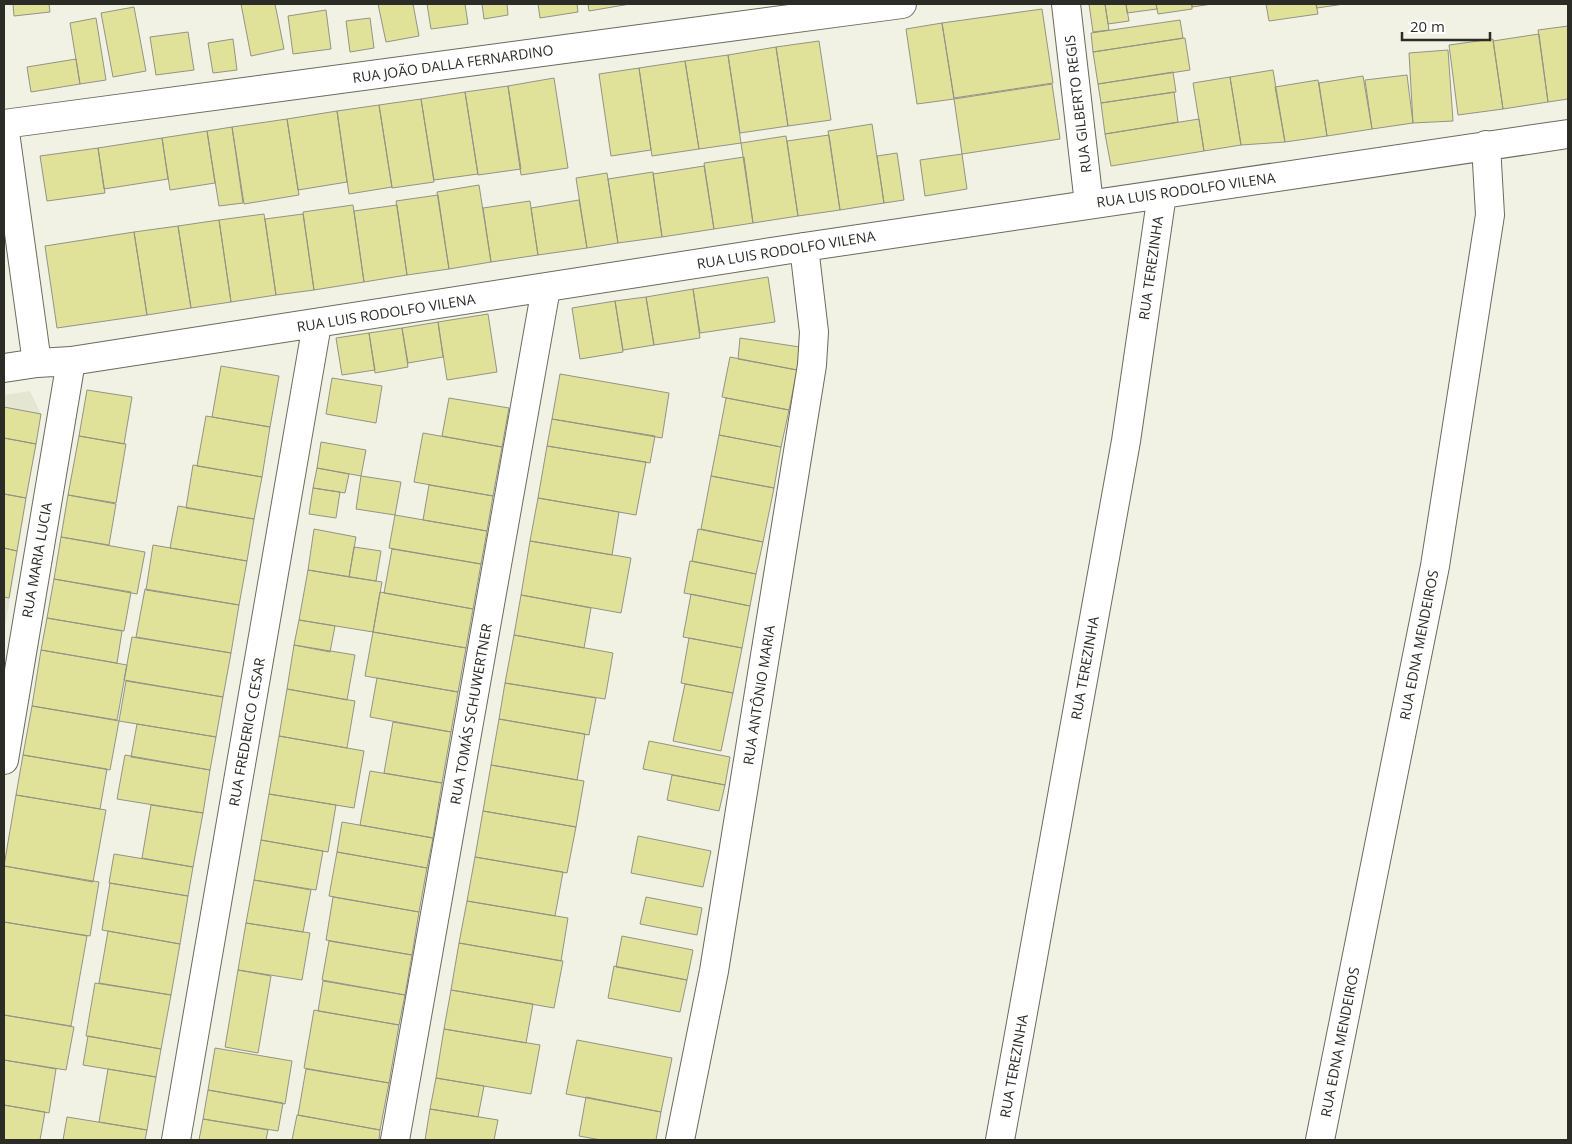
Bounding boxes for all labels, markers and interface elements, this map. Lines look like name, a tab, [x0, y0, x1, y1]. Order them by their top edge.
scale bar	[1402, 10, 1490, 42]
text: 20 m	[1410, 16, 1445, 36]
street label: RUA GILBERTO REGIS	[1060, 34, 1095, 174]
street label: RUA JOÃO DALLA FERNARDINO	[351, 40, 555, 87]
street label: RUA LUIS RODOLFO VILENA	[1095, 168, 1277, 211]
street label: RUA TEREZINHA	[1134, 215, 1167, 321]
street label: RUA LUIS RODOLFO VILENA	[695, 226, 877, 273]
street label: RUA LUIS RODOLFO VILENA	[295, 289, 477, 336]
street label: RUA MARIA LUCIA	[17, 501, 56, 619]
street label: RUA EDNA MENDEIROS	[1395, 568, 1442, 721]
street label: RUA TEREZINHA	[1066, 614, 1103, 721]
street label: RUA TOMÁS SCHUWERTNER	[445, 621, 496, 806]
street label: RUA ANTÔNIO MARIA	[738, 624, 779, 766]
street label: RUA FREDERICO CESAR	[224, 656, 269, 808]
street label: RUA EDNA MENDEIROS	[1316, 965, 1363, 1118]
street label: RUA TEREZINHA	[995, 1012, 1032, 1119]

